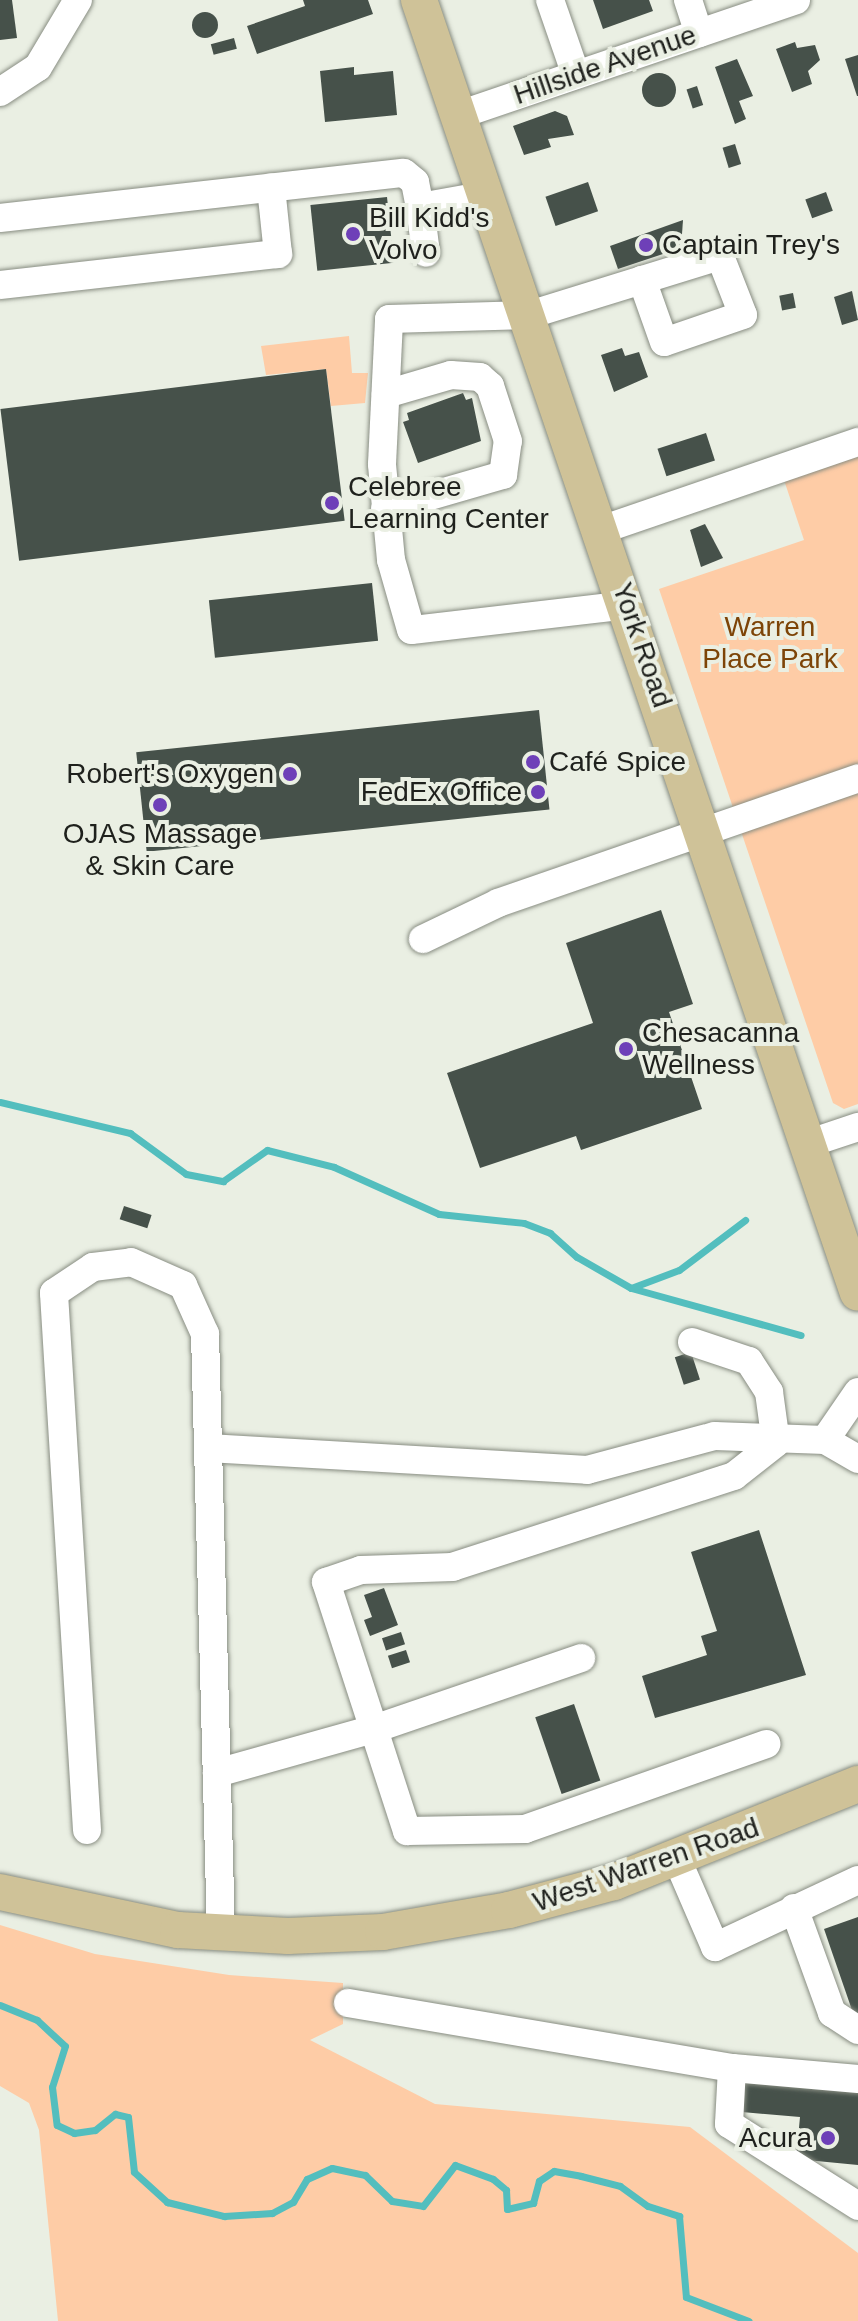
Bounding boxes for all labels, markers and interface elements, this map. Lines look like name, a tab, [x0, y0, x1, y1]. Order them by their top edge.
street label: Hillside Avenue	[509, 18, 701, 112]
place label: Bill Kidd's Volvo	[369, 201, 490, 267]
marker: Bill Kidd's Volvo	[344, 225, 362, 243]
place label: Captain Trey's	[662, 228, 841, 262]
marker: Captain Trey's	[637, 236, 655, 254]
place label: Celebree Learning Center	[348, 470, 549, 536]
marker: Celebree Learning Center	[323, 494, 341, 512]
street label: York Road	[605, 578, 679, 712]
park label: Warren Place Park	[702, 610, 838, 676]
place label: Café Spice	[549, 745, 686, 779]
marker: Café Spice	[524, 753, 542, 771]
place label: Robert's Oxygen	[66, 757, 274, 791]
marker: Robert's Oxygen	[281, 765, 299, 783]
place label: FedEx Office	[361, 775, 522, 809]
marker: FedEx Office	[529, 783, 547, 801]
marker: OJAS Massage & Skin Care	[151, 796, 169, 814]
place label: OJAS Massage & Skin Care	[63, 817, 257, 883]
place label: Chesacanna Wellness	[642, 1016, 799, 1082]
marker: Chesacanna Wellness	[617, 1040, 635, 1058]
street label: West Warren Road	[529, 1811, 763, 1919]
place label: Acura	[739, 2121, 812, 2155]
marker: Acura	[819, 2129, 837, 2147]

